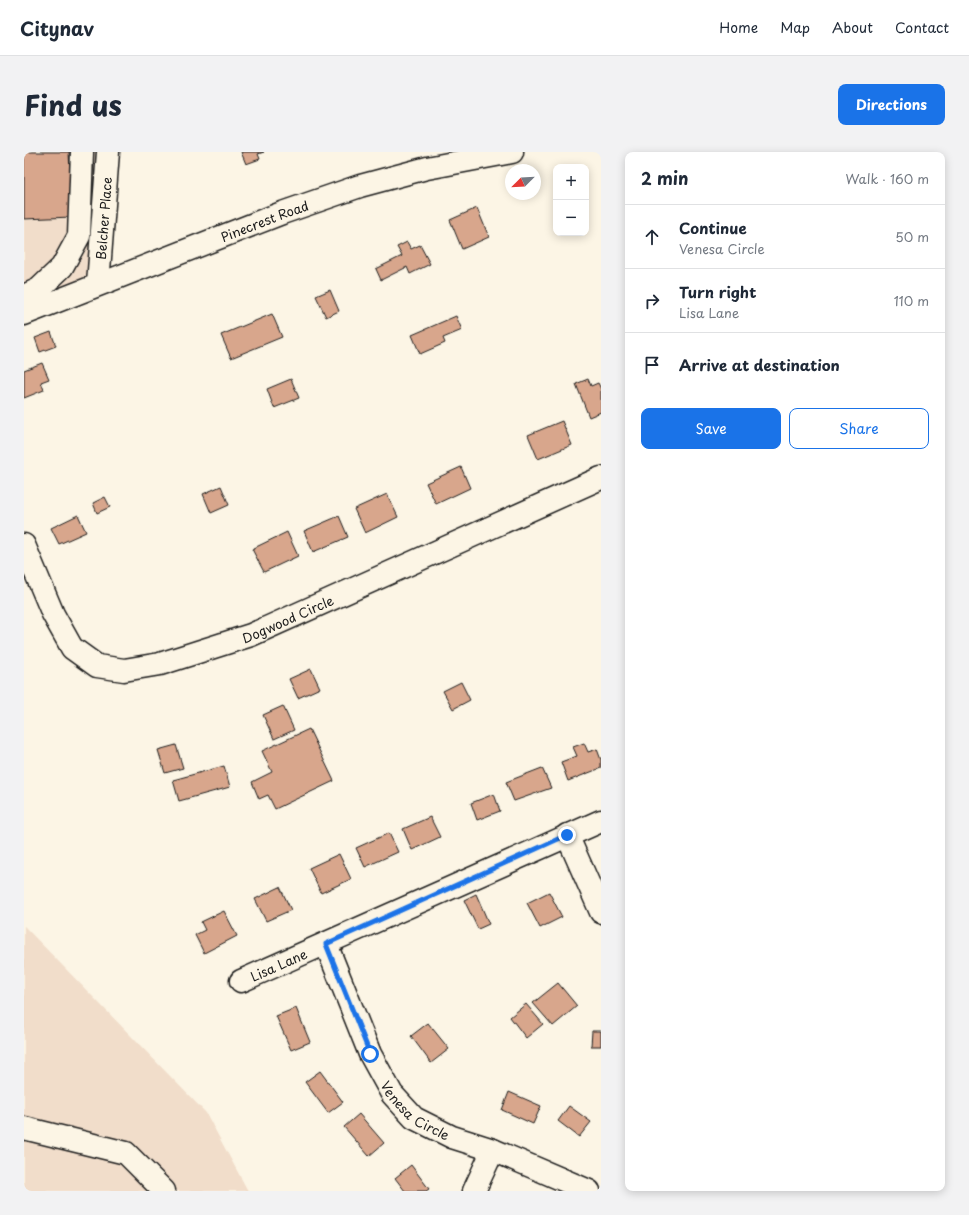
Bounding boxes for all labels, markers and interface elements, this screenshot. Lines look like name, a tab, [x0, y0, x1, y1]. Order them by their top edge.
text: Citynav	[20, 14, 94, 42]
text: Home	[719, 17, 758, 38]
text: Map	[780, 17, 810, 38]
text: About	[832, 17, 873, 38]
text: Contact	[895, 17, 949, 38]
text: Find us	[24, 83, 122, 126]
button: Directions	[838, 84, 945, 125]
north arrow	[505, 164, 541, 200]
map controls	[553, 164, 589, 236]
button: +	[553, 164, 589, 200]
text: 2 min	[641, 165, 688, 191]
text: Walk · 160 m	[846, 169, 929, 188]
street label: Belcher Place	[90, 176, 116, 260]
street label: Pinecrest Road	[218, 195, 311, 246]
button: −	[553, 200, 589, 236]
text: Continue	[679, 216, 747, 239]
icon: ahead	[641, 226, 663, 248]
text: 50 m	[895, 227, 929, 246]
text: Venesa Circle	[679, 239, 765, 258]
text: Turn right	[679, 280, 756, 303]
icon: right	[641, 290, 663, 312]
text: 110 m	[894, 291, 929, 310]
text: Lisa Lane	[679, 303, 739, 322]
text: Arrive at destination	[679, 353, 840, 376]
icon: arrive	[641, 354, 663, 376]
button: Save	[641, 408, 781, 449]
button: Share	[789, 408, 929, 449]
street label: Dogwood Circle	[240, 590, 336, 647]
route end	[558, 826, 576, 844]
street label: Lisa Lane	[247, 943, 310, 985]
route start	[361, 1045, 379, 1063]
street label: Venesa Circle	[377, 1077, 453, 1144]

